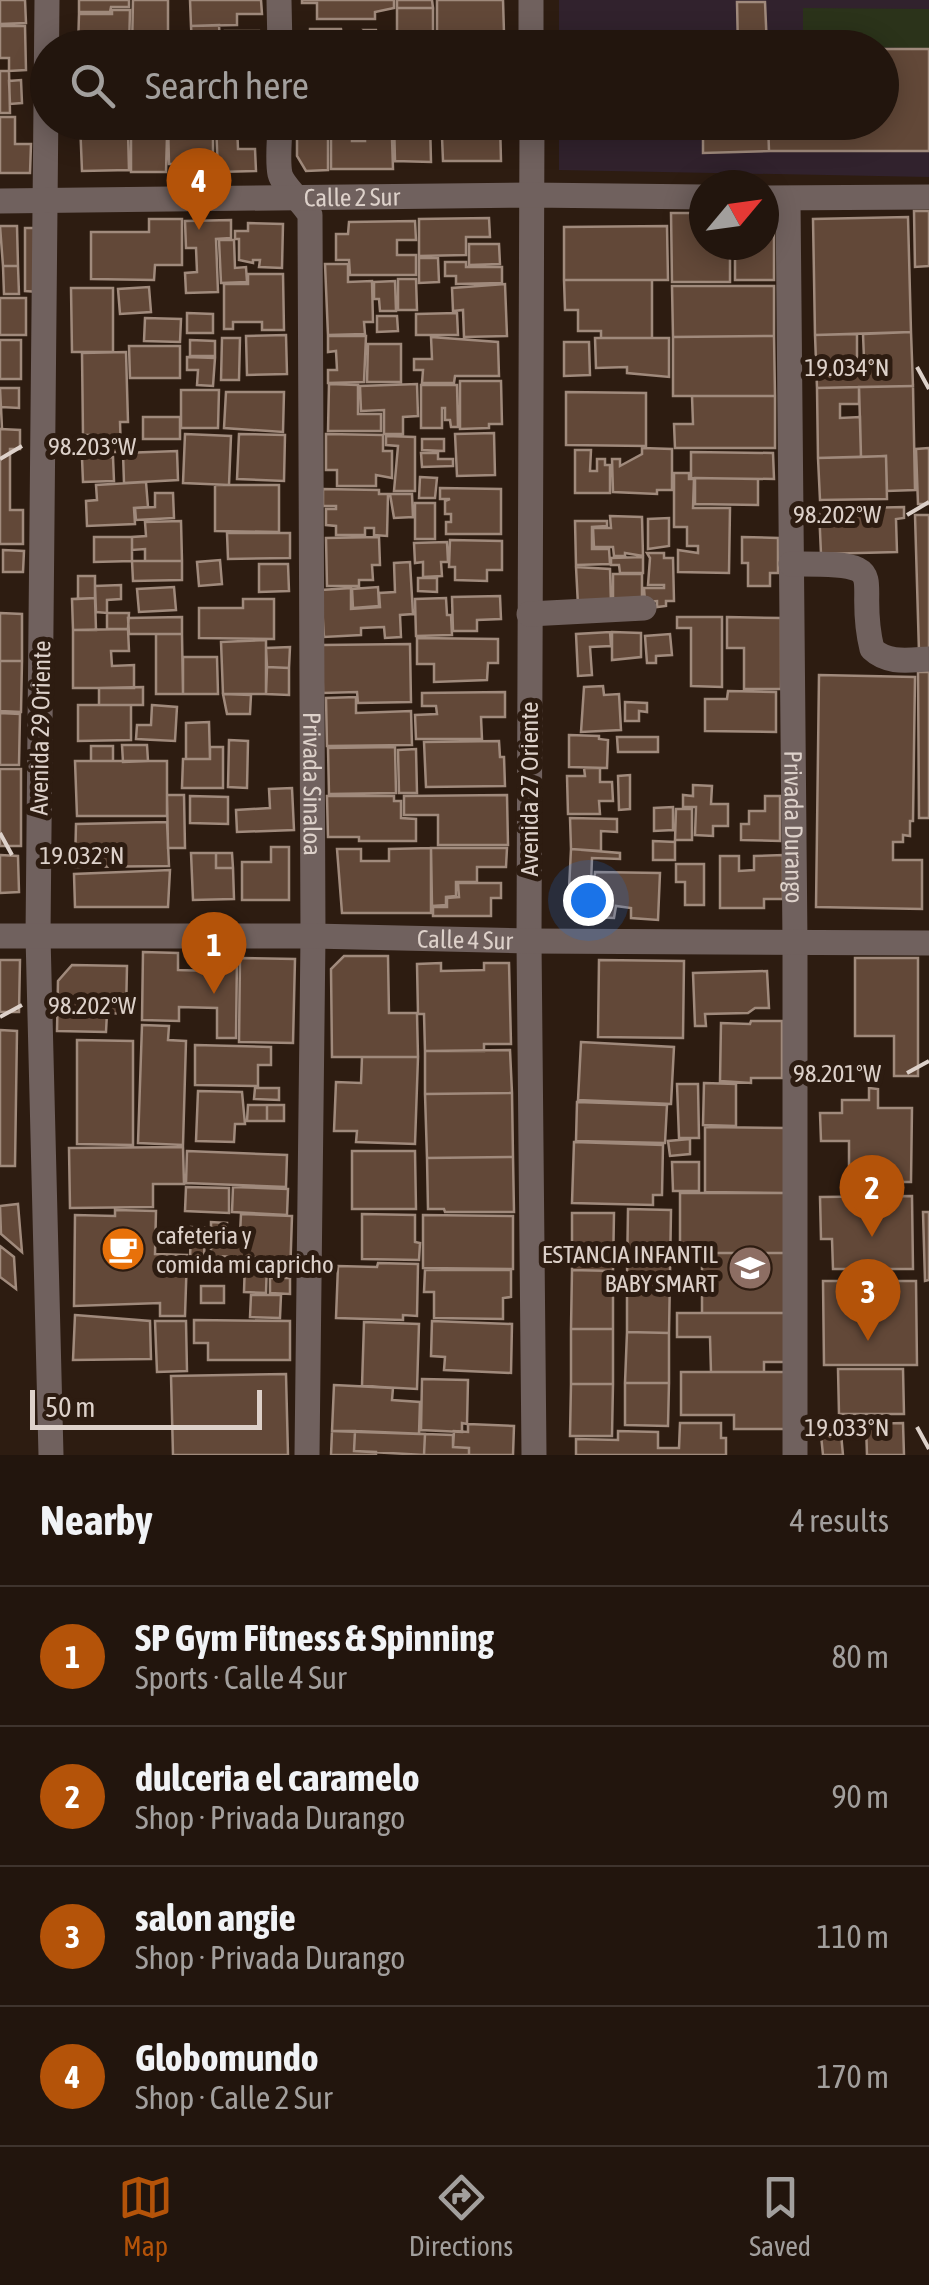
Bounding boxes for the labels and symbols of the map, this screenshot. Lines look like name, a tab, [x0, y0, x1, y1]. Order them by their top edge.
pin: 4	[166, 148, 232, 230]
north arrow	[689, 170, 779, 260]
street label: Calle 2 Sur	[304, 182, 401, 212]
text: 19.034°N	[805, 353, 889, 381]
text: 98.203°W	[48, 432, 137, 460]
text: 98.202°W	[793, 500, 882, 528]
street label: Avenida 29 Oriente	[24, 640, 56, 816]
street label: Avenida 27 Oriente	[515, 702, 543, 876]
street label: Privada Sinaloa	[298, 712, 327, 856]
street label: Privada Durango	[779, 750, 809, 904]
text: 19.032°N	[40, 841, 124, 869]
your location	[563, 875, 614, 926]
pin: 1	[182, 912, 246, 994]
street label: Calle 4 Sur	[417, 924, 514, 955]
text: 98.202°W	[48, 991, 137, 1019]
text: 98.201°W	[793, 1059, 882, 1087]
pin: 2	[840, 1154, 904, 1237]
place label: cafeteria y comida mi capricho	[156, 1221, 334, 1278]
cafe icon: cafeteria y comida mi capricho	[100, 1226, 146, 1272]
place label: ESTANCIA INFANTIL BABY SMART	[542, 1240, 718, 1297]
school or university icon: ESTANCIA INFANTIL BABY SMART	[727, 1245, 773, 1291]
pin: 3	[836, 1258, 900, 1341]
scale bar	[30, 1385, 262, 1430]
text: 19.033°N	[805, 1413, 889, 1441]

